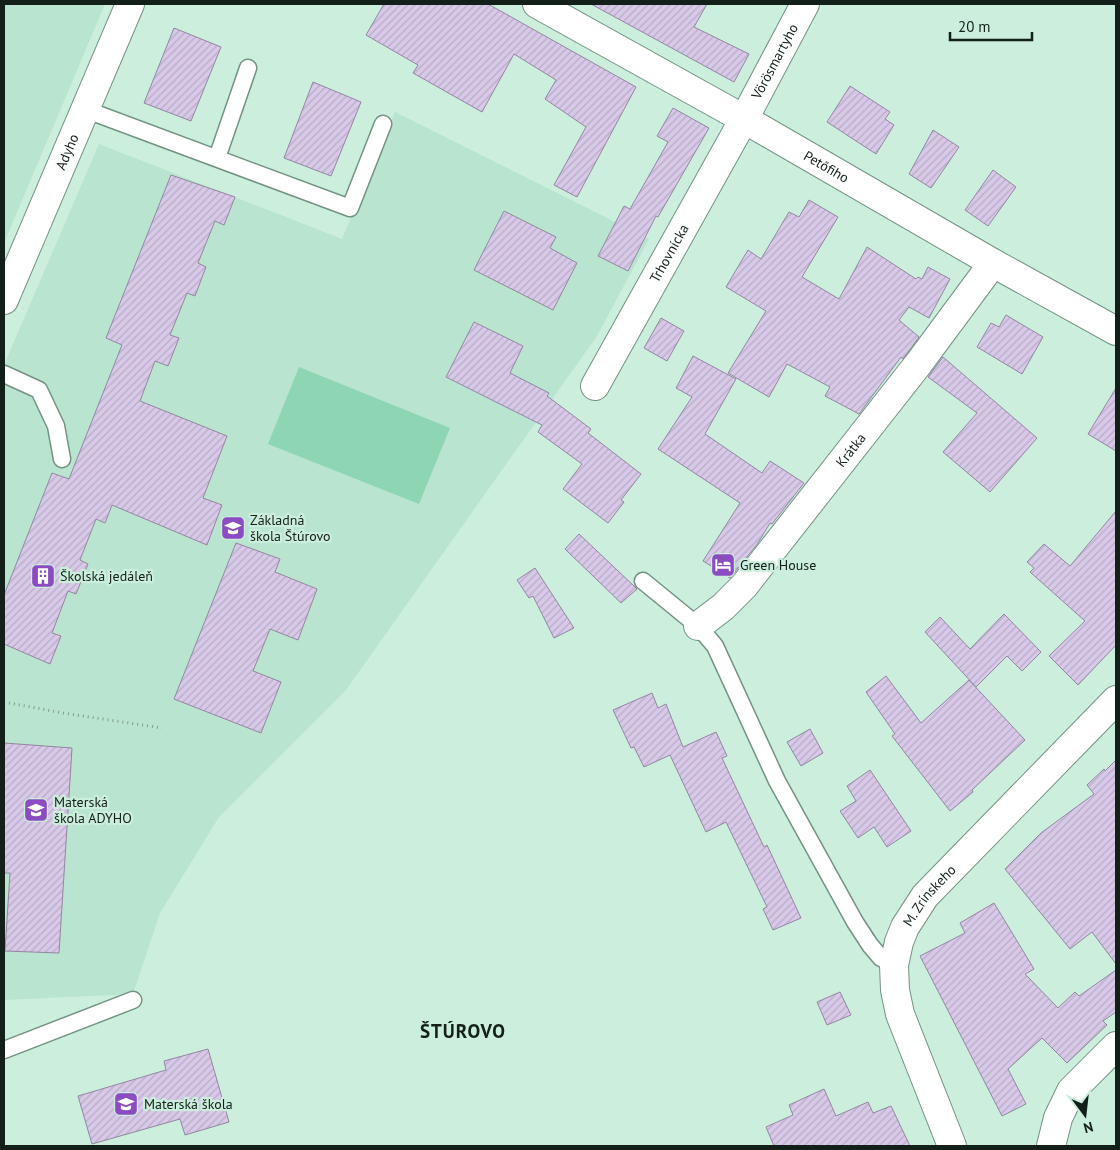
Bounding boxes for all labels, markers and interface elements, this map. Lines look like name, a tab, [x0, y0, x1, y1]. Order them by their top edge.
scale bar	[950, 10, 1032, 42]
text: 20 m	[958, 17, 991, 36]
street label: Vörösmartyho	[747, 21, 802, 103]
street label: Adyho	[51, 131, 83, 173]
street label: Petőfiho	[801, 147, 852, 187]
street label: Trhovnícka	[646, 221, 693, 286]
street label: Krátka	[832, 429, 870, 471]
place label: Základná škola Štúrovo	[250, 511, 331, 545]
school or university icon: Základná škola Štúrovo	[220, 515, 246, 541]
hotel icon: Green House	[710, 552, 736, 578]
place label: Green House	[740, 556, 816, 574]
building icon: Školská jedáleň	[30, 563, 56, 589]
place label: Školská jedáleň	[60, 567, 153, 585]
place label: Materská škola ADYHO	[54, 793, 132, 827]
school or university icon: Materská škola ADYHO	[23, 797, 49, 823]
street label: M. Zrínskeho	[899, 861, 960, 930]
district label: ŠTÚROVO	[420, 1019, 506, 1043]
north arrow	[1060, 1090, 1110, 1140]
school or university icon: Materská škola	[113, 1091, 139, 1117]
place label: Materská škola	[144, 1095, 233, 1113]
text: N	[1082, 1118, 1095, 1137]

